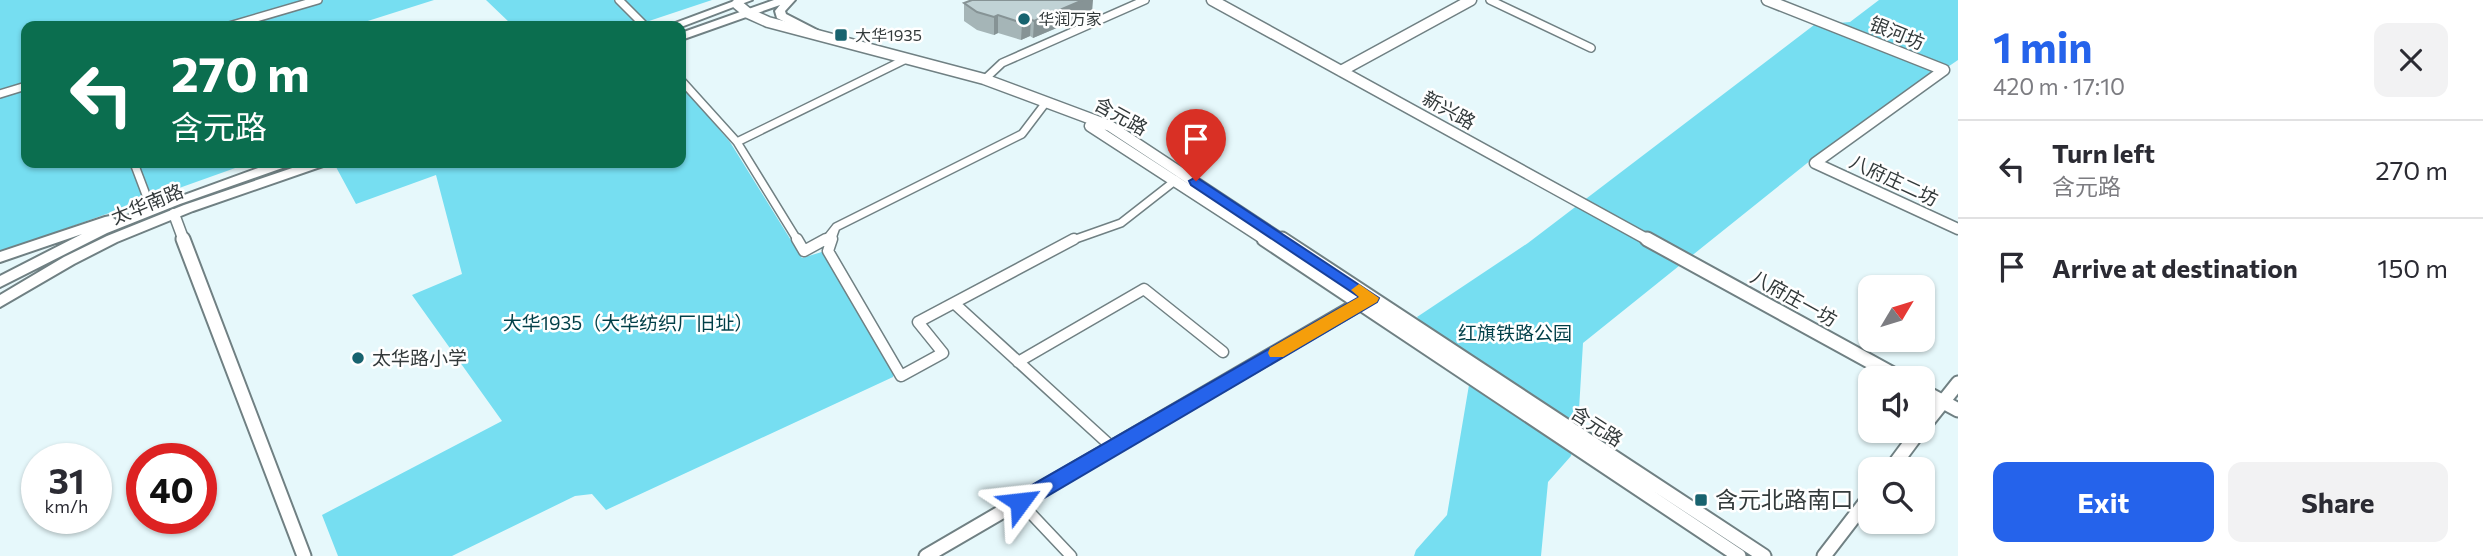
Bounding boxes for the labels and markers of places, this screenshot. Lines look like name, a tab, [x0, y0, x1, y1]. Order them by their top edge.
place label: 华润万家	[1038, 9, 1102, 28]
marker: 华润万家	[1016, 11, 1032, 27]
place label: 大华1935	[855, 25, 922, 44]
marker: 大华1935	[833, 27, 849, 43]
pin	[1166, 109, 1226, 181]
place label: 太华路小学	[372, 346, 467, 369]
marker: 太华路小学	[350, 350, 366, 366]
place label: 含元北路南口	[1715, 485, 1853, 513]
marker: 含元北路南口	[1693, 492, 1709, 508]

